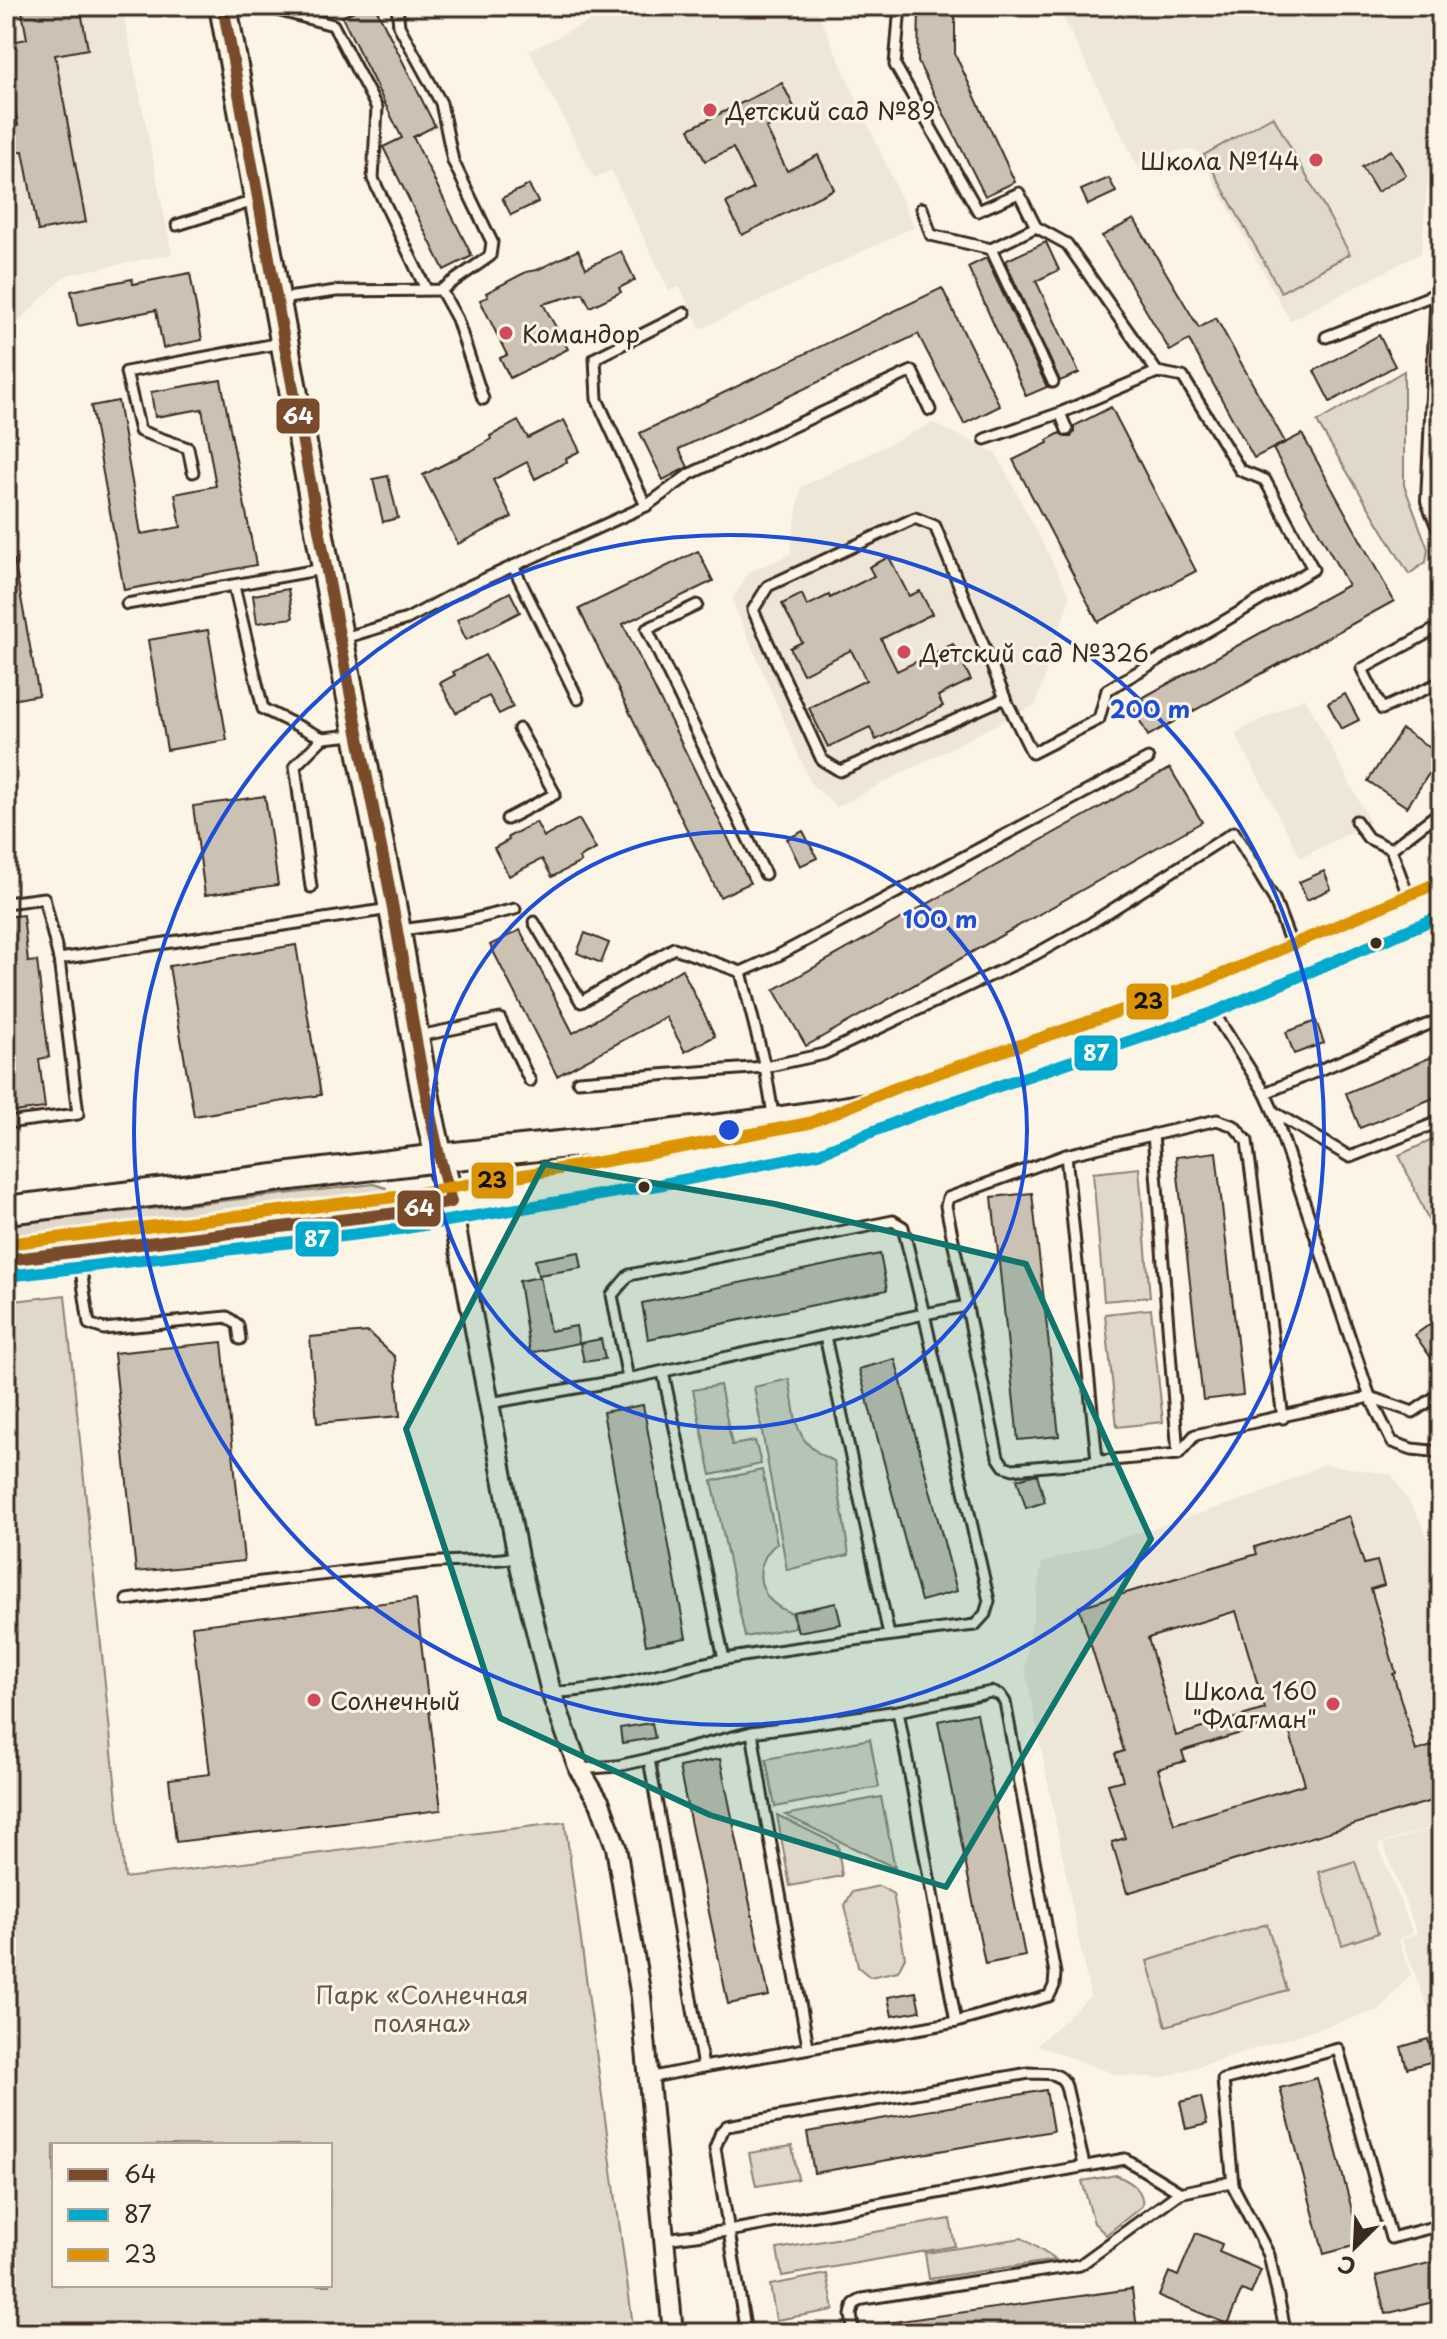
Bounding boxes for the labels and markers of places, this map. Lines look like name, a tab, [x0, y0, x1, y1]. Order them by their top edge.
place label: Детский сад №89	[725, 92, 935, 128]
marker: Детский сад №89	[701, 101, 719, 119]
place label: Школа №144	[1140, 142, 1300, 178]
marker: Школа №144	[1307, 151, 1325, 169]
place label: Командор	[522, 315, 640, 351]
marker: Командор	[497, 324, 515, 342]
place label: Детский сад №326	[919, 634, 1149, 670]
marker: Детский сад №326	[895, 643, 913, 661]
unlabelled marker	[1368, 935, 1384, 951]
centre of rings	[715, 1116, 743, 1144]
unlabelled marker	[636, 1179, 652, 1195]
place label: Школа 160 "Флагман"	[1184, 1672, 1317, 1736]
place label: Солнечный	[330, 1682, 460, 1718]
marker: Солнечный	[305, 1691, 323, 1709]
marker: Школа 160 "Флагман"	[1324, 1695, 1342, 1713]

